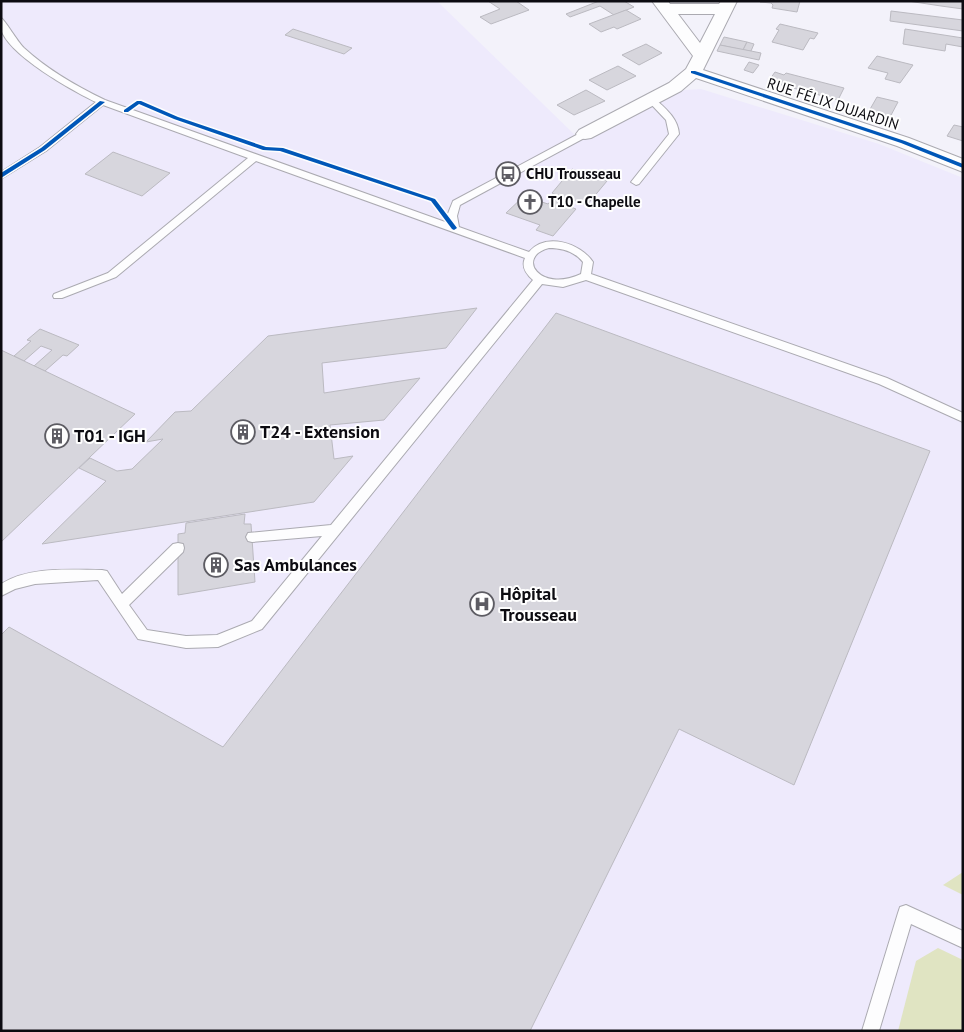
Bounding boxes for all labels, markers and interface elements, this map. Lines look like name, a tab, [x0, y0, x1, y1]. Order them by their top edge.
street label: RUE FÉLIX DUJARDIN	[765, 73, 901, 134]
bus stop icon: CHU Trousseau	[495, 161, 521, 187]
place label: CHU Trousseau	[526, 164, 621, 183]
church icon: T10 - Chapelle	[517, 189, 543, 215]
place label: T10 - Chapelle	[548, 192, 641, 211]
building icon: T24 - Extension	[230, 419, 256, 445]
place label: T24 - Extension	[260, 420, 380, 443]
building icon: T01 - IGH	[44, 423, 70, 449]
place label: T01 - IGH	[74, 424, 146, 447]
building icon: Sas Ambulances	[203, 552, 229, 578]
place label: Sas Ambulances	[234, 553, 357, 576]
place label: Hôpital Trousseau	[500, 582, 577, 626]
hospital icon: Hôpital Trousseau	[469, 591, 495, 617]

